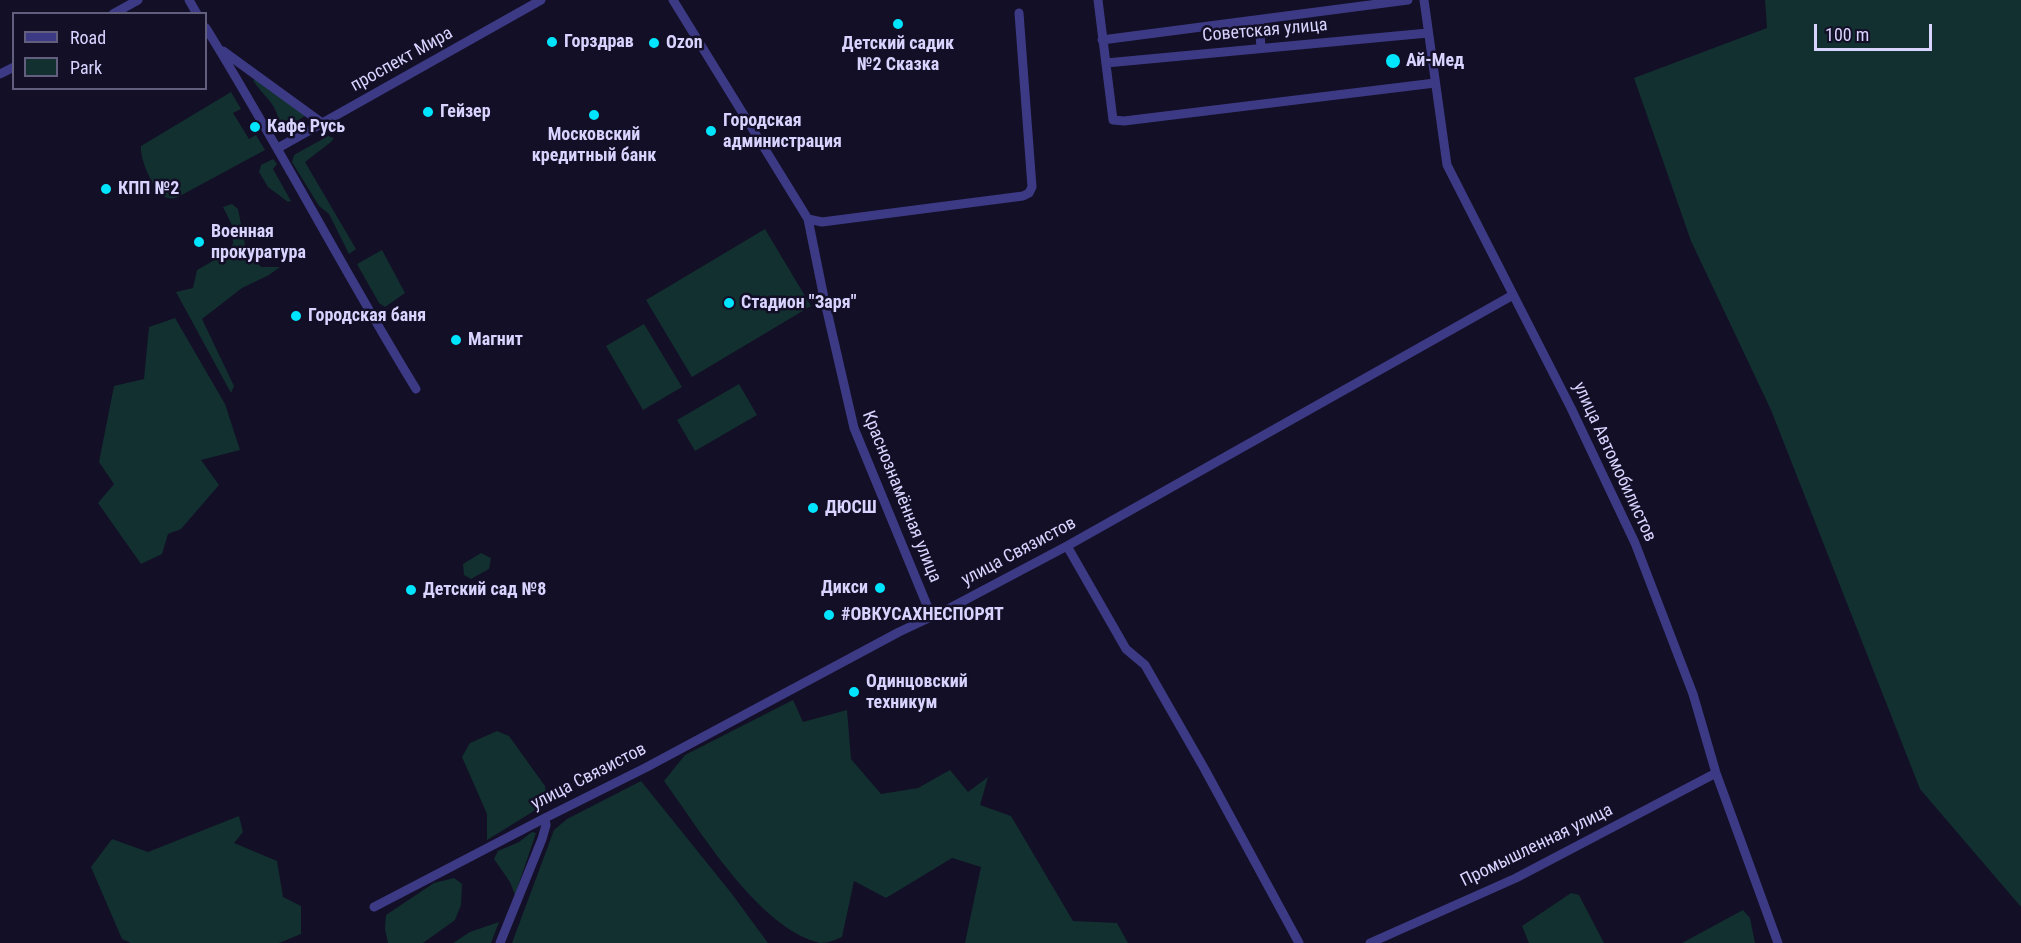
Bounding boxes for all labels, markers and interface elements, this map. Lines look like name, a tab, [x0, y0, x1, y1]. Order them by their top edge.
legend	[12, 12, 207, 90]
scale bar	[1817, 12, 1936, 50]
street label: Советская улица	[1202, 15, 1328, 47]
marker: Детский садик №2 Сказка	[891, 17, 905, 31]
street label: проспект Мира	[347, 23, 457, 97]
text: 100 m	[1825, 24, 1869, 45]
text: Road	[70, 27, 106, 48]
place label: Горздрав	[564, 31, 634, 53]
place label: Ozon	[666, 32, 703, 54]
place label: Детский садик №2 Сказка	[842, 33, 954, 76]
marker: Горздрав	[545, 35, 559, 49]
marker: Ozon	[647, 36, 661, 50]
place label: Ай-Мед	[1406, 50, 1464, 72]
marker: Ай-Мед	[1384, 52, 1402, 70]
text: Park	[70, 57, 102, 78]
place label: Гейзер	[440, 101, 491, 123]
marker: Гейзер	[421, 105, 435, 119]
marker: Московский кредитный банк	[587, 108, 601, 122]
place label: Городская администрация	[723, 110, 842, 152]
place label: Кафе Русь	[267, 116, 345, 138]
marker: Кафе Русь	[248, 120, 262, 134]
place label: Московский кредитный банк	[532, 124, 656, 166]
marker: Городская администрация	[704, 124, 718, 138]
place label: КПП №2	[118, 178, 179, 200]
marker: КПП №2	[99, 182, 113, 196]
place label: Военная прокуратура	[211, 221, 306, 264]
marker: Военная прокуратура	[192, 235, 206, 249]
place label: Стадион "Заря"	[741, 292, 856, 314]
marker: Стадион "Заря"	[722, 296, 736, 310]
place label: Городская баня	[308, 305, 426, 327]
marker: Городская баня	[289, 309, 303, 323]
place label: Магнит	[468, 329, 523, 351]
marker: Магнит	[449, 333, 463, 347]
street label: улица Автомобилистов	[1567, 379, 1661, 545]
street label: Краснознамённая улица	[857, 408, 945, 586]
place label: ДЮСШ	[825, 497, 877, 519]
marker: ДЮСШ	[806, 501, 820, 515]
street label: улица Связистов	[958, 513, 1080, 591]
place label: Дикси	[821, 577, 868, 599]
place label: Детский сад №8	[423, 579, 546, 601]
marker: Дикси	[873, 581, 887, 595]
marker: Детский сад №8	[404, 583, 418, 597]
place label: #ОВКУСАХНЕСПОРЯТ	[841, 604, 1004, 626]
marker: #ОВКУСАХНЕСПОРЯТ	[822, 608, 836, 622]
place label: Одинцовский техникум	[866, 671, 968, 714]
marker: Одинцовский техникум	[847, 685, 861, 699]
street label: улица Связистов	[528, 739, 650, 815]
street label: Промышленная улица	[1457, 800, 1617, 892]

